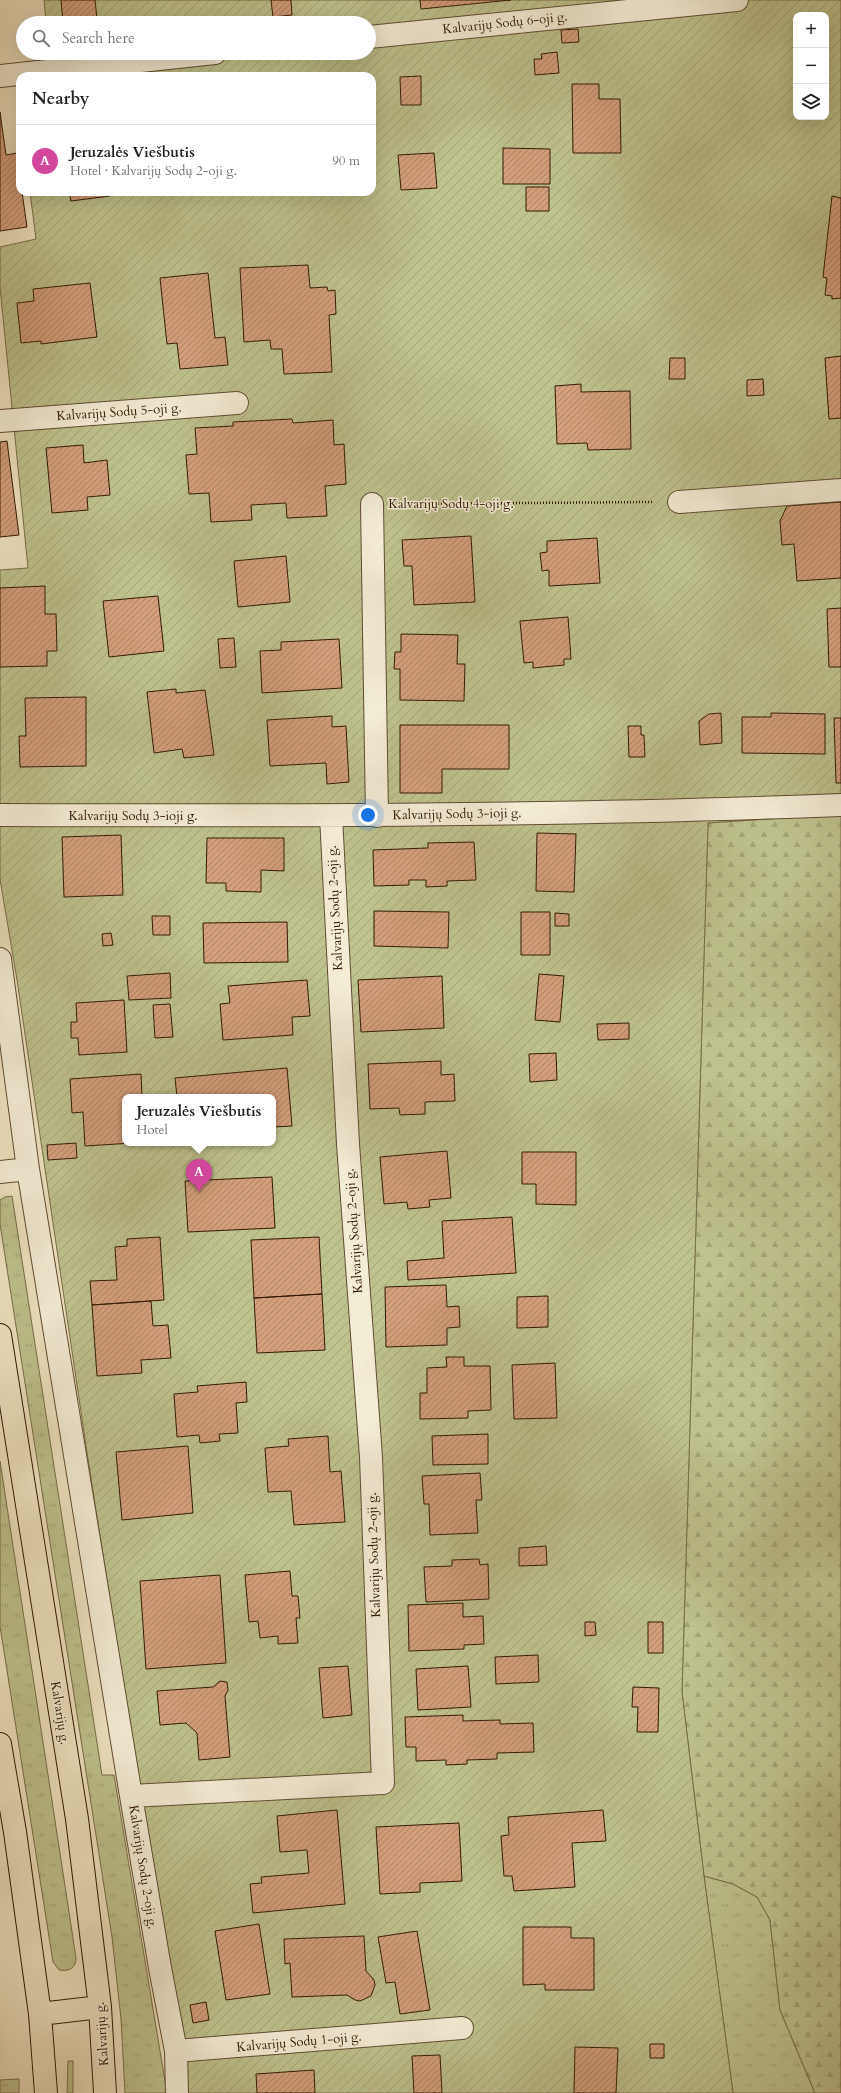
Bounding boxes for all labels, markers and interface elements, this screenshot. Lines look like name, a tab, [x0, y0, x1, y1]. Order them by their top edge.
street label: Kalvarijų Sodų 6-oji g.	[442, 7, 568, 39]
map controls	[793, 12, 829, 120]
button: +	[793, 12, 829, 48]
search box	[16, 16, 376, 60]
icon: search	[30, 27, 52, 49]
text: Search here	[62, 28, 135, 48]
button: −	[793, 48, 829, 84]
button: layers	[793, 84, 829, 120]
text: Nearby	[32, 87, 89, 110]
text: Jeruzalės Viešbutis	[70, 142, 195, 162]
text: A	[40, 152, 50, 170]
text: 90 m	[332, 152, 360, 170]
text: Hotel · Kalvarijų Sodų 2-oji g.	[70, 162, 237, 180]
street label: Kalvarijų Sodų 5-oji g.	[56, 399, 182, 425]
street label: Kalvarijų Sodų 4-oji g.	[388, 495, 514, 513]
street label: Kalvarijų Sodų 3-ioji g.	[392, 804, 522, 824]
your location	[358, 805, 378, 825]
street label: Kalvarijų Sodų 3-ioji g.	[68, 807, 198, 825]
street label: Kalvarijų Sodų 2-oji g.	[323, 845, 347, 971]
popup	[122, 1094, 276, 1146]
text: Jeruzalės Viešbutis	[137, 1101, 261, 1121]
text: Hotel	[137, 1121, 168, 1139]
pin: A	[186, 1159, 212, 1192]
street label: Kalvarijų Sodų 2-oji g.	[341, 1168, 367, 1294]
street label: Kalvarijų Sodų 2-oji g.	[363, 1492, 385, 1618]
street label: Kalvarijų g.	[46, 1680, 74, 1746]
street label: Kalvarijų Sodų 2-oji g.	[124, 1804, 162, 1930]
street label: Kalvarijų g.	[91, 2001, 113, 2067]
street label: Kalvarijų Sodų 1-oji g.	[236, 2028, 362, 2056]

